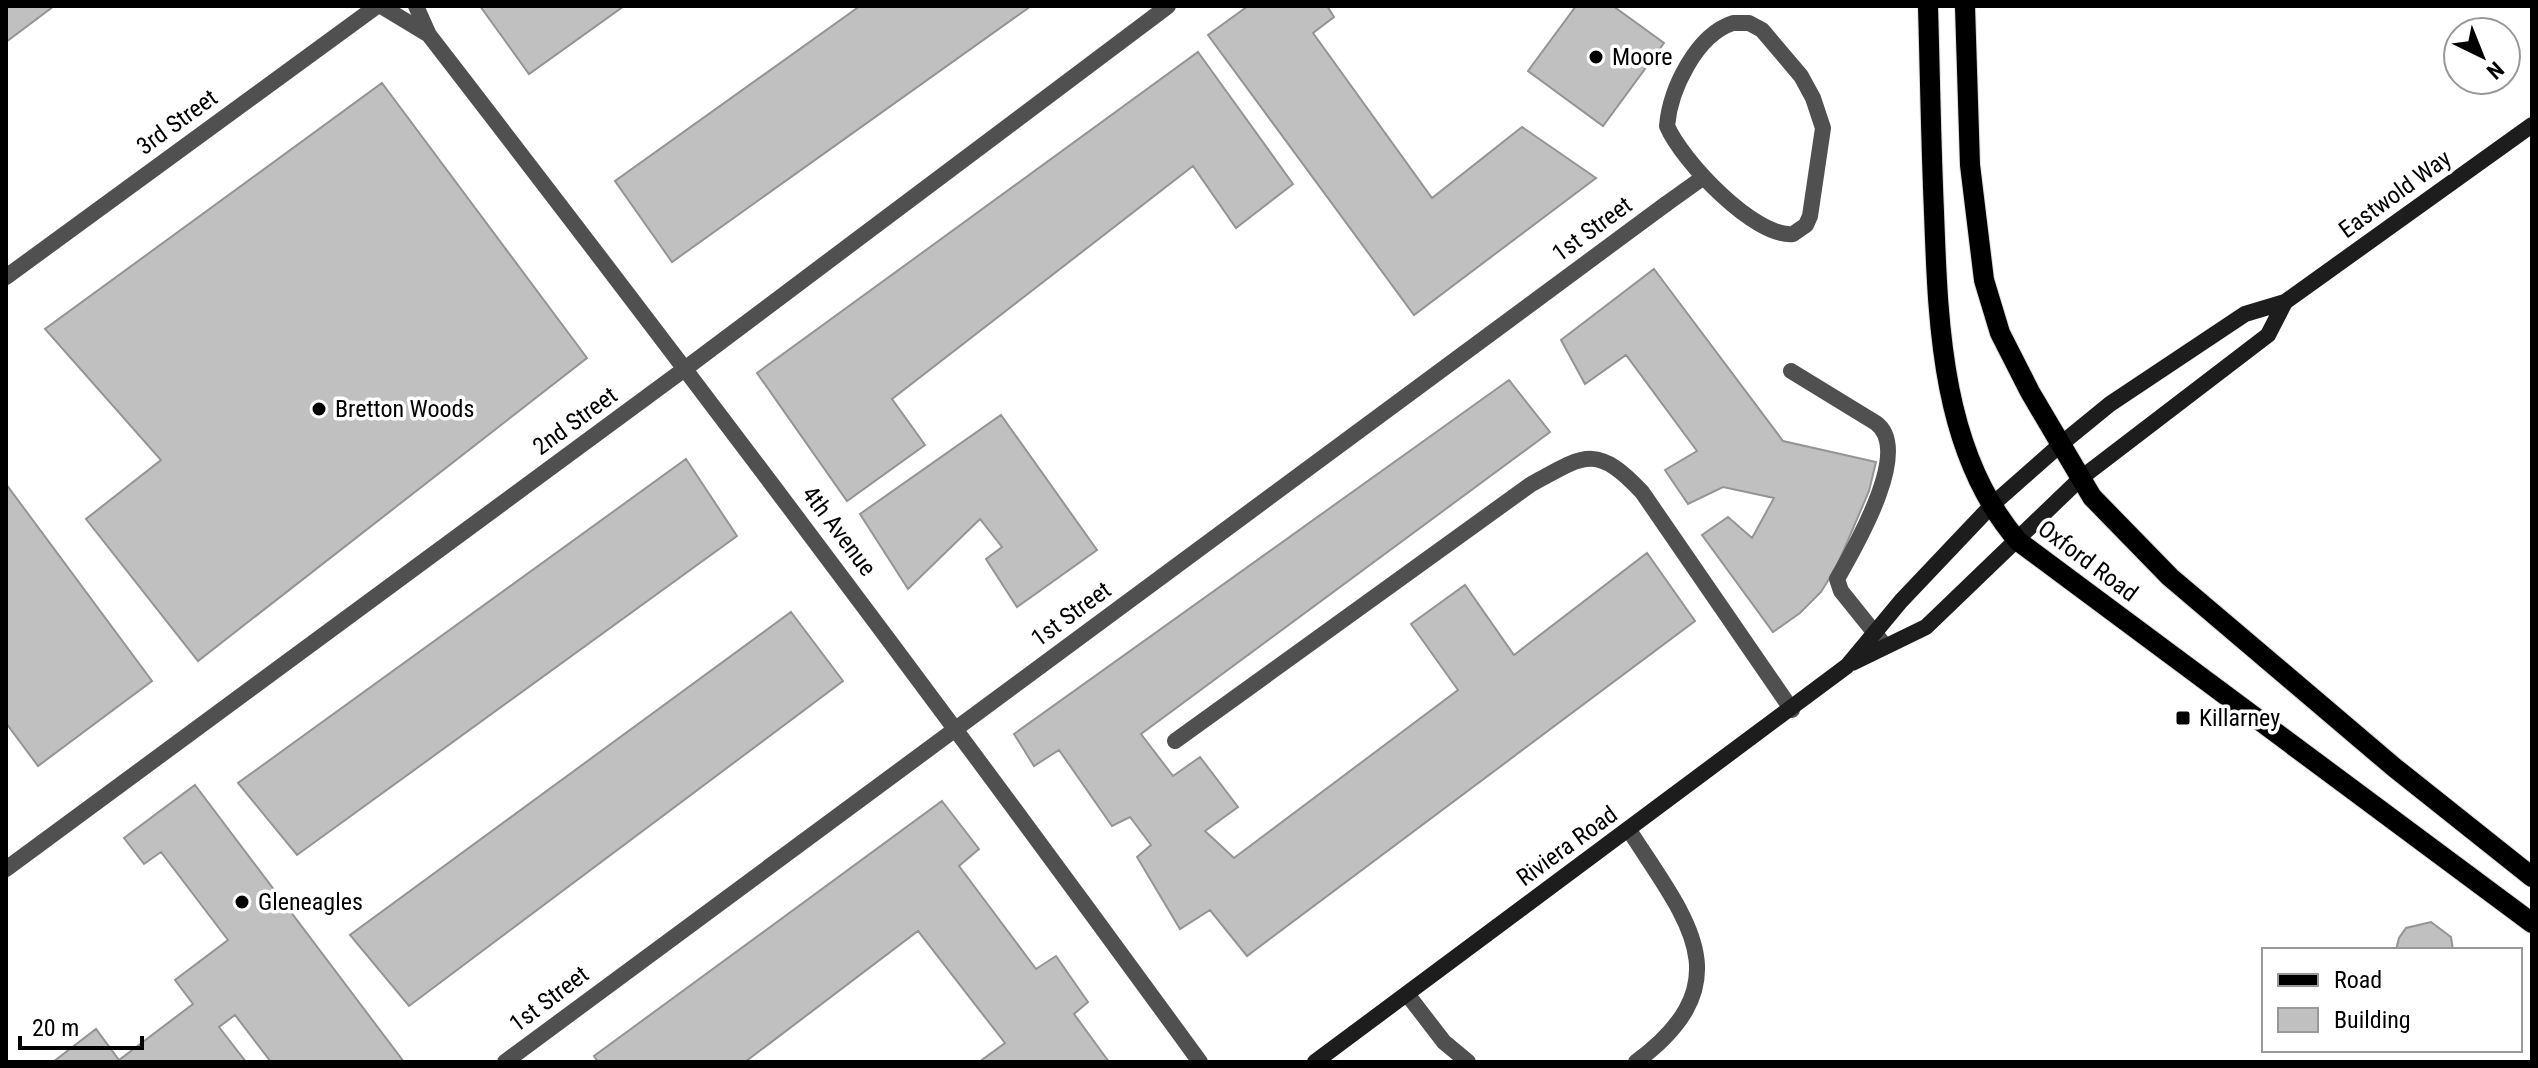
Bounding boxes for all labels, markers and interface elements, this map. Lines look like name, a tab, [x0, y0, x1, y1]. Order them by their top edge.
north arrow	[2442, 16, 2522, 96]
place label: Moore	[1612, 43, 1673, 71]
marker: Moore	[1587, 48, 1605, 66]
text: N	[2482, 57, 2509, 84]
street label: 3rd Street	[131, 83, 223, 161]
street label: Eastwold Way	[2334, 144, 2456, 244]
street label: 1st Street	[1547, 191, 1637, 267]
street label: 2nd Street	[527, 381, 623, 461]
place label: Bretton Woods	[335, 395, 474, 423]
marker: Bretton Woods	[310, 400, 328, 418]
street label: 4th Avenue	[796, 481, 882, 581]
street label: Oxford Road	[2033, 515, 2143, 607]
street label: 1st Street	[1026, 576, 1116, 652]
place label: Killarney	[2199, 704, 2280, 732]
marker: Killarney	[2174, 709, 2192, 727]
street label: Riviera Road	[1511, 800, 1623, 892]
place label: Gleneagles	[258, 888, 363, 916]
marker: Gleneagles	[233, 893, 251, 911]
legend	[2262, 948, 2522, 1052]
street label: 1st Street	[504, 960, 594, 1038]
text: Road	[2334, 966, 2382, 994]
scale bar	[20, 1000, 142, 1050]
text: Building	[2334, 1006, 2411, 1034]
text: 20 m	[32, 1014, 79, 1042]

